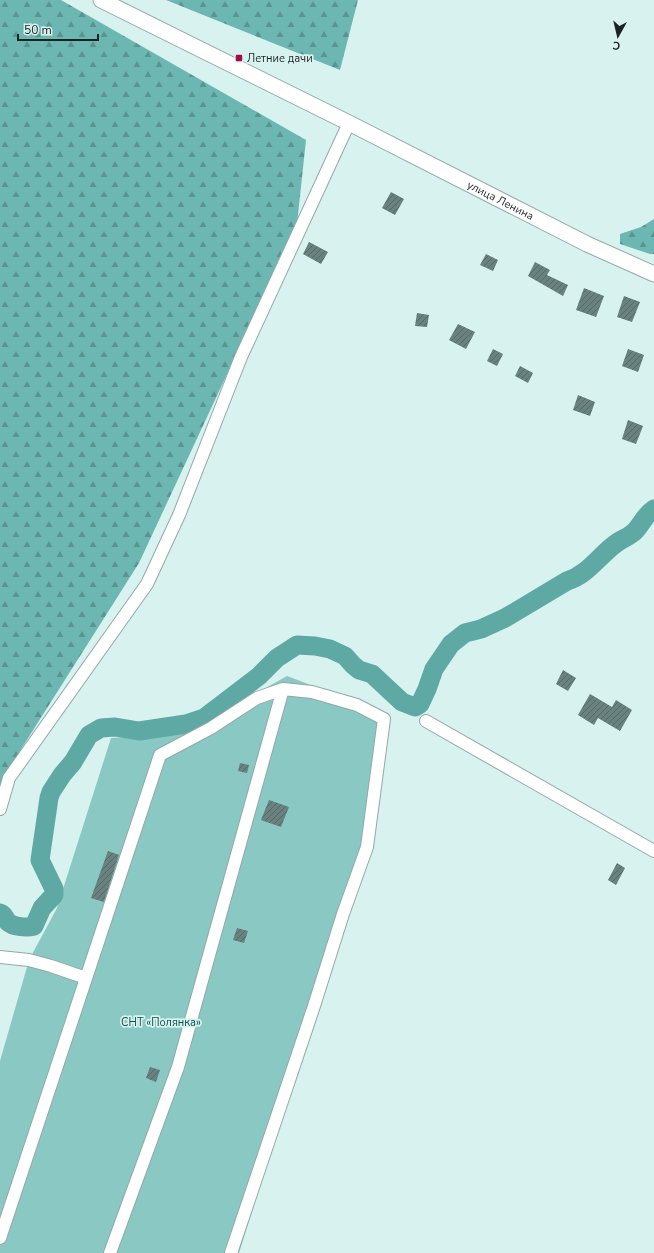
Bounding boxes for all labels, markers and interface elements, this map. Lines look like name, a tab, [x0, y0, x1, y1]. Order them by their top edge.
scale bar	[18, 16, 98, 42]
north arrow	[598, 16, 638, 56]
text: 50 m	[24, 22, 52, 38]
text: С	[611, 37, 621, 53]
place label: Летние дачи	[247, 51, 313, 66]
marker: Летние дачи	[234, 53, 244, 63]
street label: улица Ленина	[465, 177, 536, 224]
park label: СНТ «Полянка»	[121, 1015, 201, 1030]

